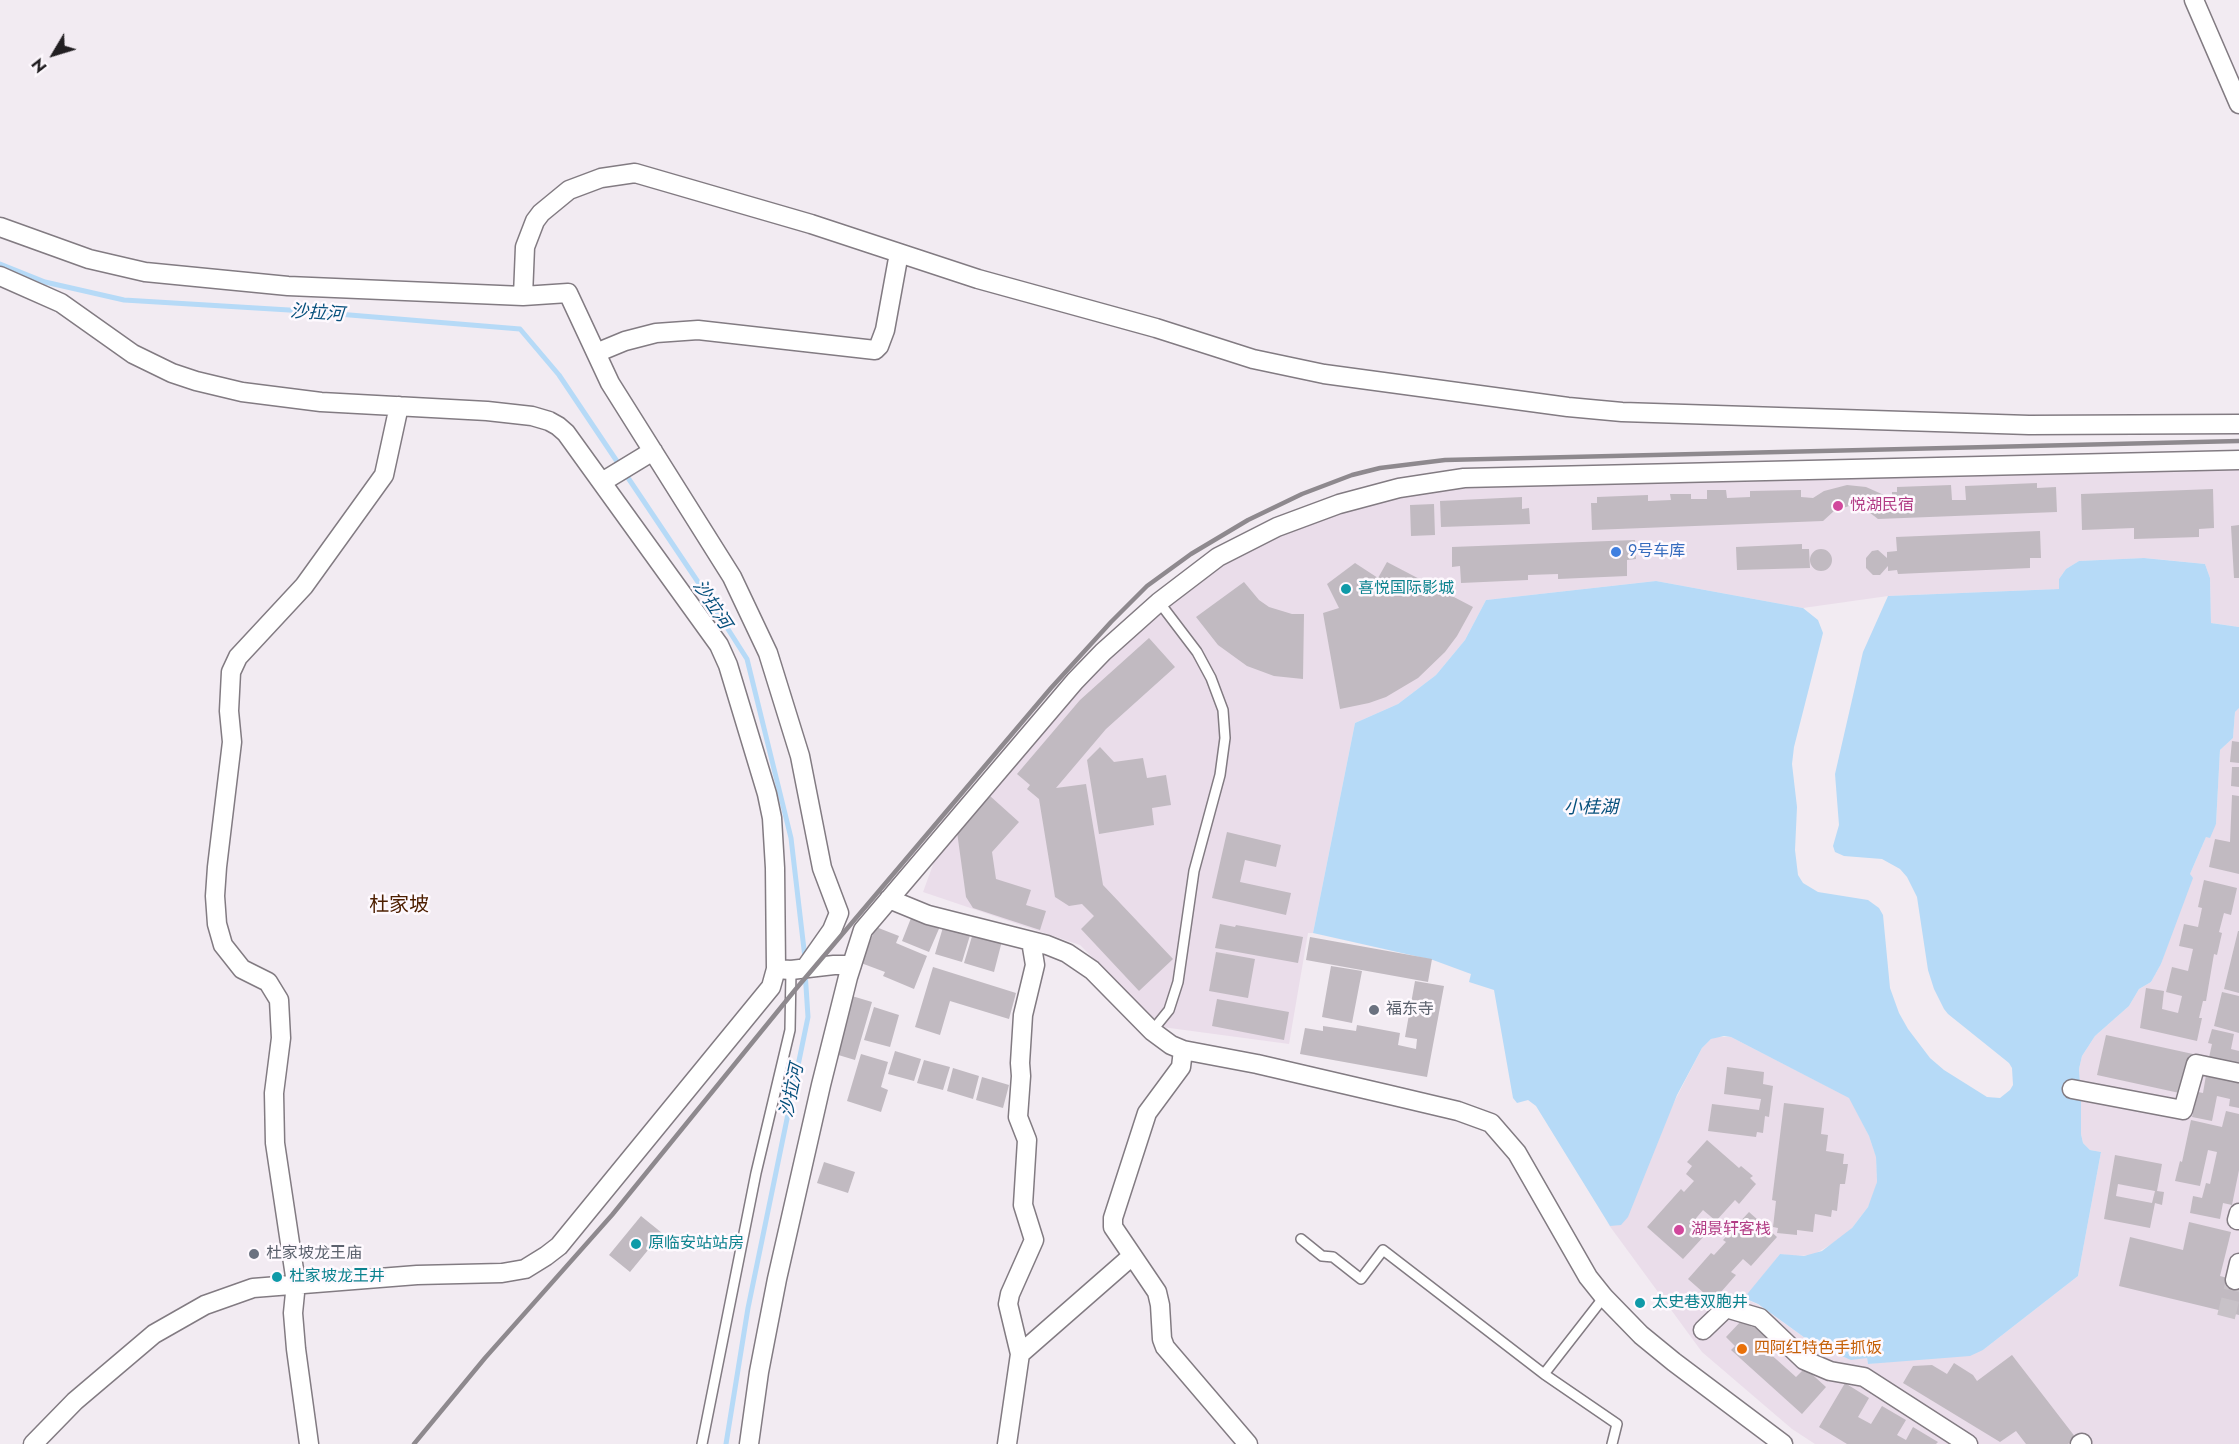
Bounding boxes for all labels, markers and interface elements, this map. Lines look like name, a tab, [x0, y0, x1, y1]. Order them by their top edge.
north arrow	[24, 24, 84, 84]
text: N	[26, 53, 52, 77]
water label: 沙拉河	[289, 301, 345, 327]
place label: 悦湖民宿	[1850, 496, 1914, 516]
marker: 悦湖民宿	[1831, 499, 1845, 513]
place label: 9号车库	[1628, 542, 1685, 562]
marker: 9号车库	[1609, 545, 1623, 559]
water label: 沙拉河	[687, 576, 735, 634]
place label: 喜悦国际影城	[1358, 579, 1454, 599]
marker: 喜悦国际影城	[1339, 582, 1353, 596]
water label: 小桂湖	[1564, 798, 1618, 820]
district label: 杜家坡	[369, 894, 429, 918]
place label: 福东寺	[1386, 1000, 1434, 1020]
marker: 福东寺	[1367, 1003, 1381, 1017]
water label: 沙拉河	[777, 1062, 809, 1120]
place label: 湖景轩客栈	[1691, 1220, 1771, 1240]
marker: 湖景轩客栈	[1672, 1223, 1686, 1237]
place label: 原临安站站房	[648, 1234, 744, 1254]
marker: 原临安站站房	[629, 1237, 643, 1251]
place label: 杜家坡龙王庙	[266, 1244, 362, 1264]
marker: 杜家坡龙王庙	[247, 1247, 261, 1261]
place label: 杜家坡龙王井	[289, 1267, 385, 1287]
marker: 杜家坡龙王井	[270, 1270, 284, 1284]
place label: 太史巷双胞井	[1652, 1293, 1748, 1313]
marker: 太史巷双胞井	[1633, 1296, 1647, 1310]
place label: 四阿红特色手抓饭	[1754, 1339, 1882, 1359]
marker: 四阿红特色手抓饭	[1735, 1342, 1749, 1356]

